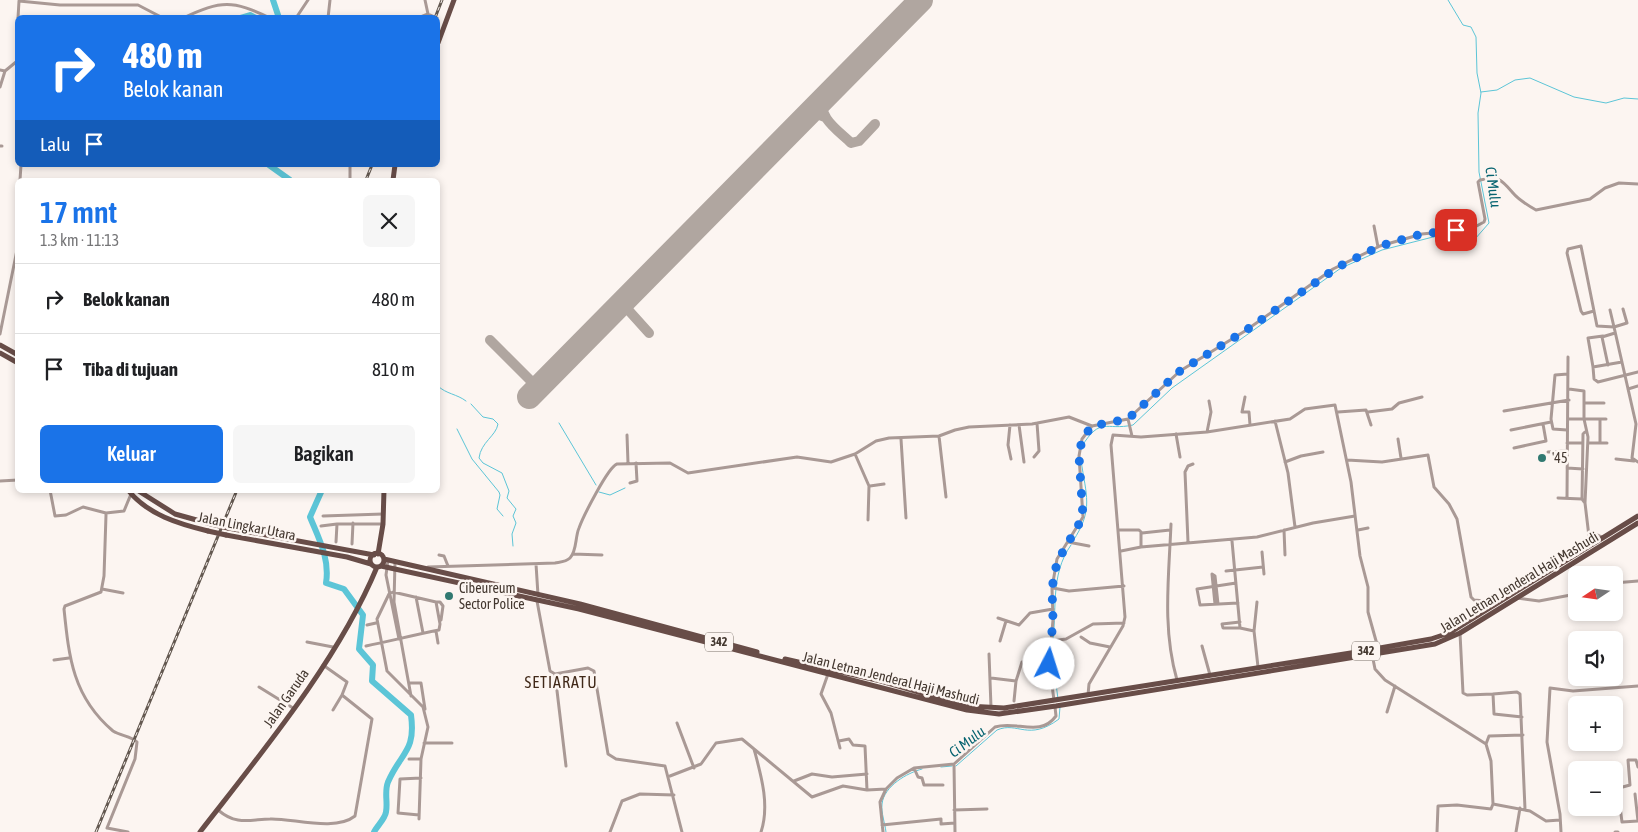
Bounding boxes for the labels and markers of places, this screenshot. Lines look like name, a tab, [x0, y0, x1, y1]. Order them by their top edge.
pin	[1435, 209, 1477, 251]
place label: '45	[1552, 450, 1567, 466]
marker: '45	[1536, 452, 1548, 464]
place label: Cibeureum Sector Police	[459, 580, 525, 612]
marker: Cibeureum Sector Police	[443, 590, 455, 602]

